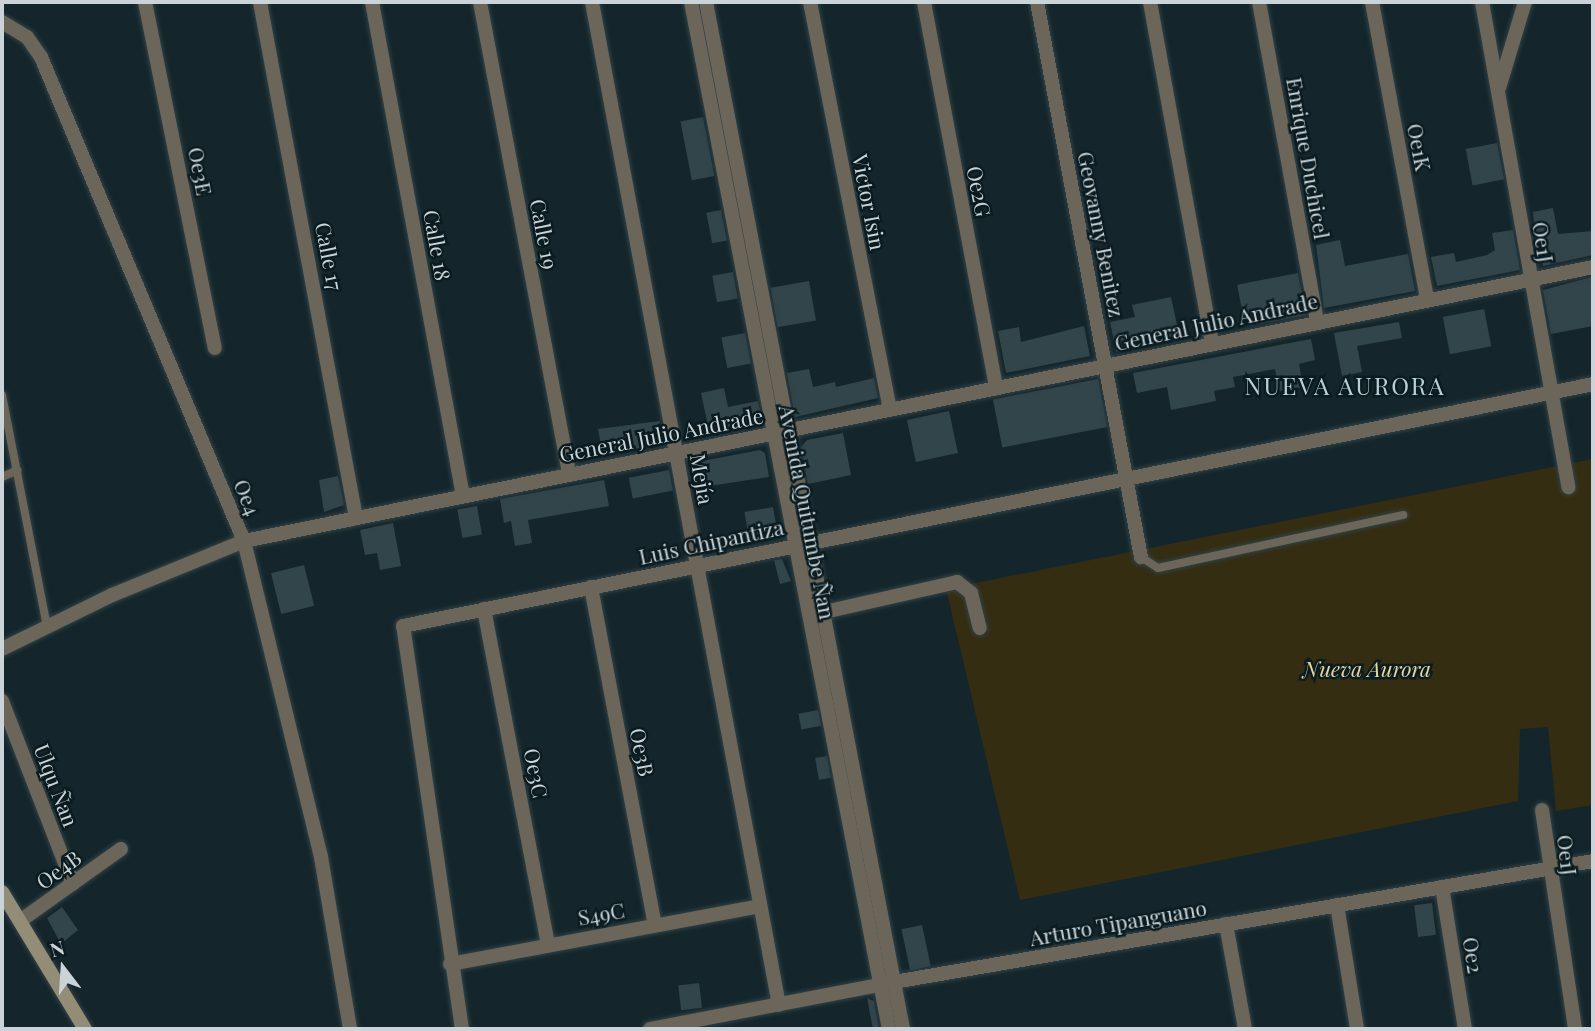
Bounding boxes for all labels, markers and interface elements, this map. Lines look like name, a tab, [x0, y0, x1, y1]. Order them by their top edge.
street label: Enrique Duchicel	[1282, 75, 1336, 241]
street label: Oe1K	[1403, 121, 1437, 173]
street label: Oe3E	[184, 145, 218, 197]
street label: Geovanny Benitez	[1074, 149, 1130, 319]
street label: Victor Isin	[848, 152, 892, 252]
street label: Oe2G	[963, 164, 997, 218]
street label: Calle 19	[526, 197, 564, 271]
street label: Calle 18	[419, 208, 457, 282]
street label: Calle 17	[311, 220, 349, 292]
street label: Oe1J	[1528, 220, 1560, 264]
street label: General Julio Andrade	[1112, 287, 1320, 355]
district label: NUEVA AURORA	[1246, 372, 1444, 400]
street label: General Julio Andrade	[557, 402, 765, 466]
street label: Avenida Quitumbe Ñan	[775, 403, 841, 621]
street label: Mejía	[686, 452, 720, 506]
street label: Oe4	[229, 475, 267, 519]
street label: Luis Chipantiza	[636, 513, 786, 569]
park label: Nueva Aurora	[1303, 655, 1431, 681]
street label: Oe3B	[626, 726, 660, 778]
street label: Ulqu Ñan	[30, 740, 84, 830]
street label: Oe3C	[520, 746, 554, 800]
street label: Oe1J	[1553, 833, 1583, 877]
street label: Oe4B	[31, 844, 85, 894]
street label: Arturo Tipanguano	[1027, 894, 1209, 950]
street label: S49C	[576, 897, 626, 929]
north arrow	[28, 933, 98, 1003]
text: N	[46, 933, 67, 962]
street label: Oe2	[1459, 935, 1489, 975]

